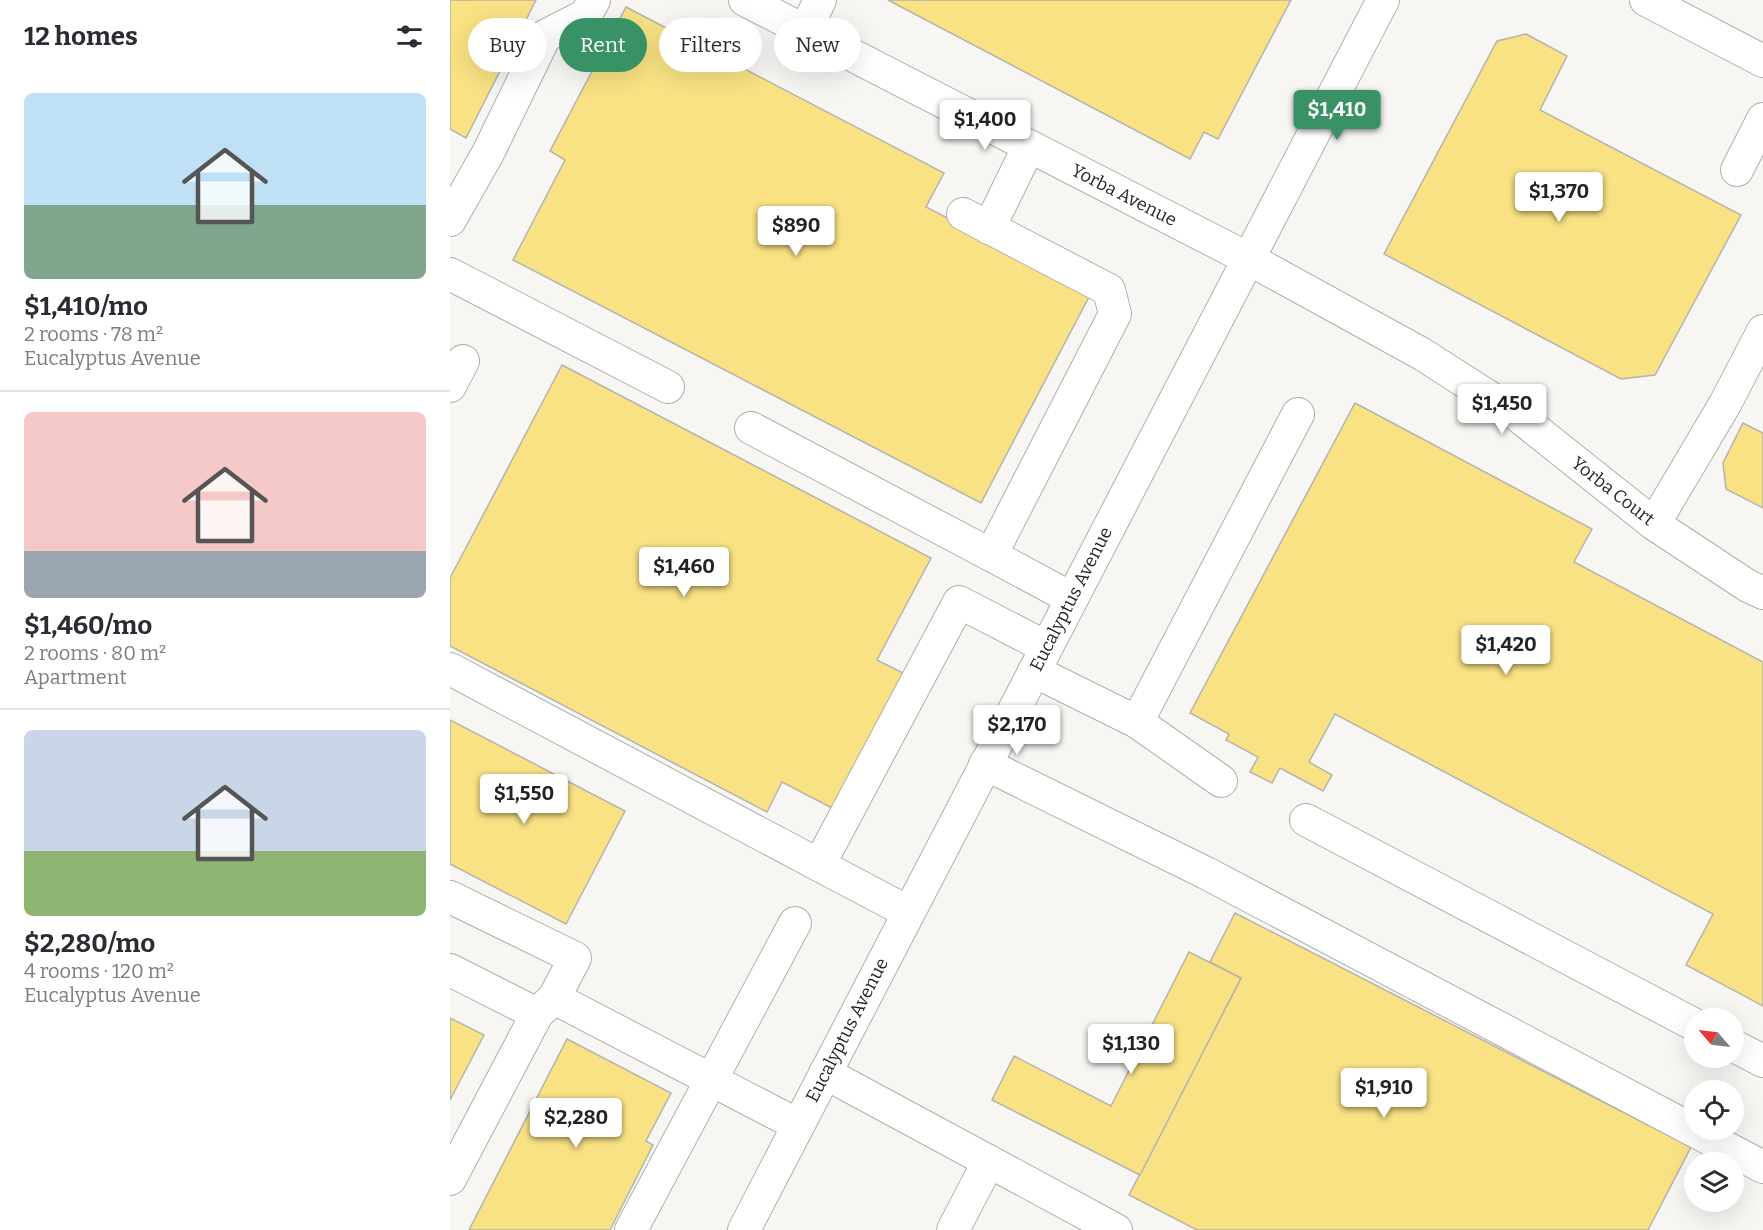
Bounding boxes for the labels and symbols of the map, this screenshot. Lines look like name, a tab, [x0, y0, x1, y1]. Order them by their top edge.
pin: $1,410	[1288, 90, 1386, 141]
pin: $1,400	[936, 100, 1034, 151]
street label: Yorba Avenue	[1068, 159, 1180, 231]
pin: $1,370	[1510, 172, 1608, 223]
pin: $890	[760, 206, 832, 257]
pin: $1,450	[1453, 384, 1551, 435]
street label: Yorba Court	[1567, 452, 1659, 530]
street label: Eucalyptus Avenue	[1025, 523, 1117, 675]
pin: $1,460	[635, 547, 733, 598]
pin: $1,420	[1457, 625, 1555, 676]
pin: $2,170	[968, 705, 1066, 756]
pin: $1,550	[475, 774, 573, 825]
street label: Eucalyptus Avenue	[801, 954, 893, 1106]
north arrow	[1684, 1008, 1744, 1068]
pin: $1,130	[1082, 1024, 1180, 1075]
pin: $1,910	[1335, 1068, 1433, 1119]
pin: $2,280	[527, 1098, 625, 1149]

